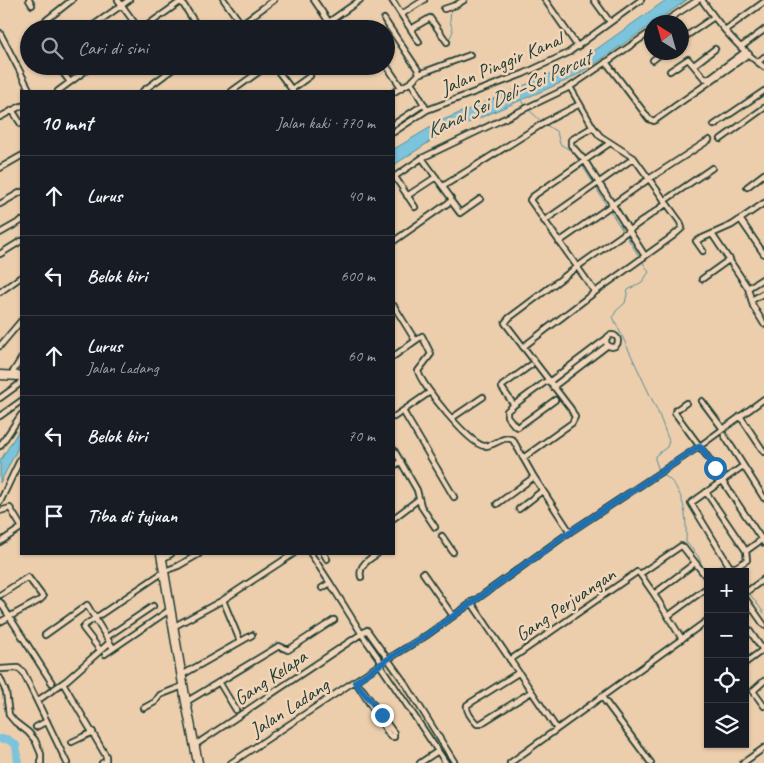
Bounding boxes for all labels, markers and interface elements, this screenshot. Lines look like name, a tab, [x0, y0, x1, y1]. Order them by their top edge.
north arrow	[644, 15, 689, 60]
search box	[20, 20, 395, 75]
street label: Jalan Pinggir Kanal	[436, 25, 569, 101]
icon: search	[38, 34, 66, 62]
text: Cari di sini	[78, 36, 148, 60]
water label: Kanal Sei Deli–Sei Percut	[422, 42, 599, 144]
text: 10 mnt	[40, 110, 93, 136]
text: Jalan kaki · 770 m	[277, 113, 375, 133]
icon: ahead	[40, 182, 68, 210]
text: Lurus	[87, 184, 122, 208]
text: 40 m	[348, 186, 375, 206]
icon: left	[40, 262, 68, 290]
text: Belok kiri	[87, 264, 147, 288]
text: 600 m	[341, 266, 375, 286]
text: Lurus	[87, 334, 122, 358]
icon: ahead	[40, 342, 68, 370]
text: 60 m	[348, 346, 375, 366]
text: Jalan Ladang	[87, 358, 158, 378]
icon: left	[40, 422, 68, 450]
text: Belok kiri	[87, 424, 147, 448]
text: 70 m	[348, 426, 375, 446]
route start	[704, 457, 727, 480]
icon: arrive	[40, 502, 68, 530]
text: Tiba di tujuan	[87, 504, 177, 528]
street label: Gang Perjuangan	[510, 561, 621, 647]
map controls	[704, 568, 749, 748]
button: +	[704, 568, 749, 613]
button: −	[704, 613, 749, 658]
street label: Gang Kelapa	[229, 643, 313, 711]
button: locate	[704, 658, 749, 703]
street label: Jalan Ladang	[244, 672, 335, 743]
button: layers	[704, 703, 749, 748]
route end	[371, 704, 394, 727]

